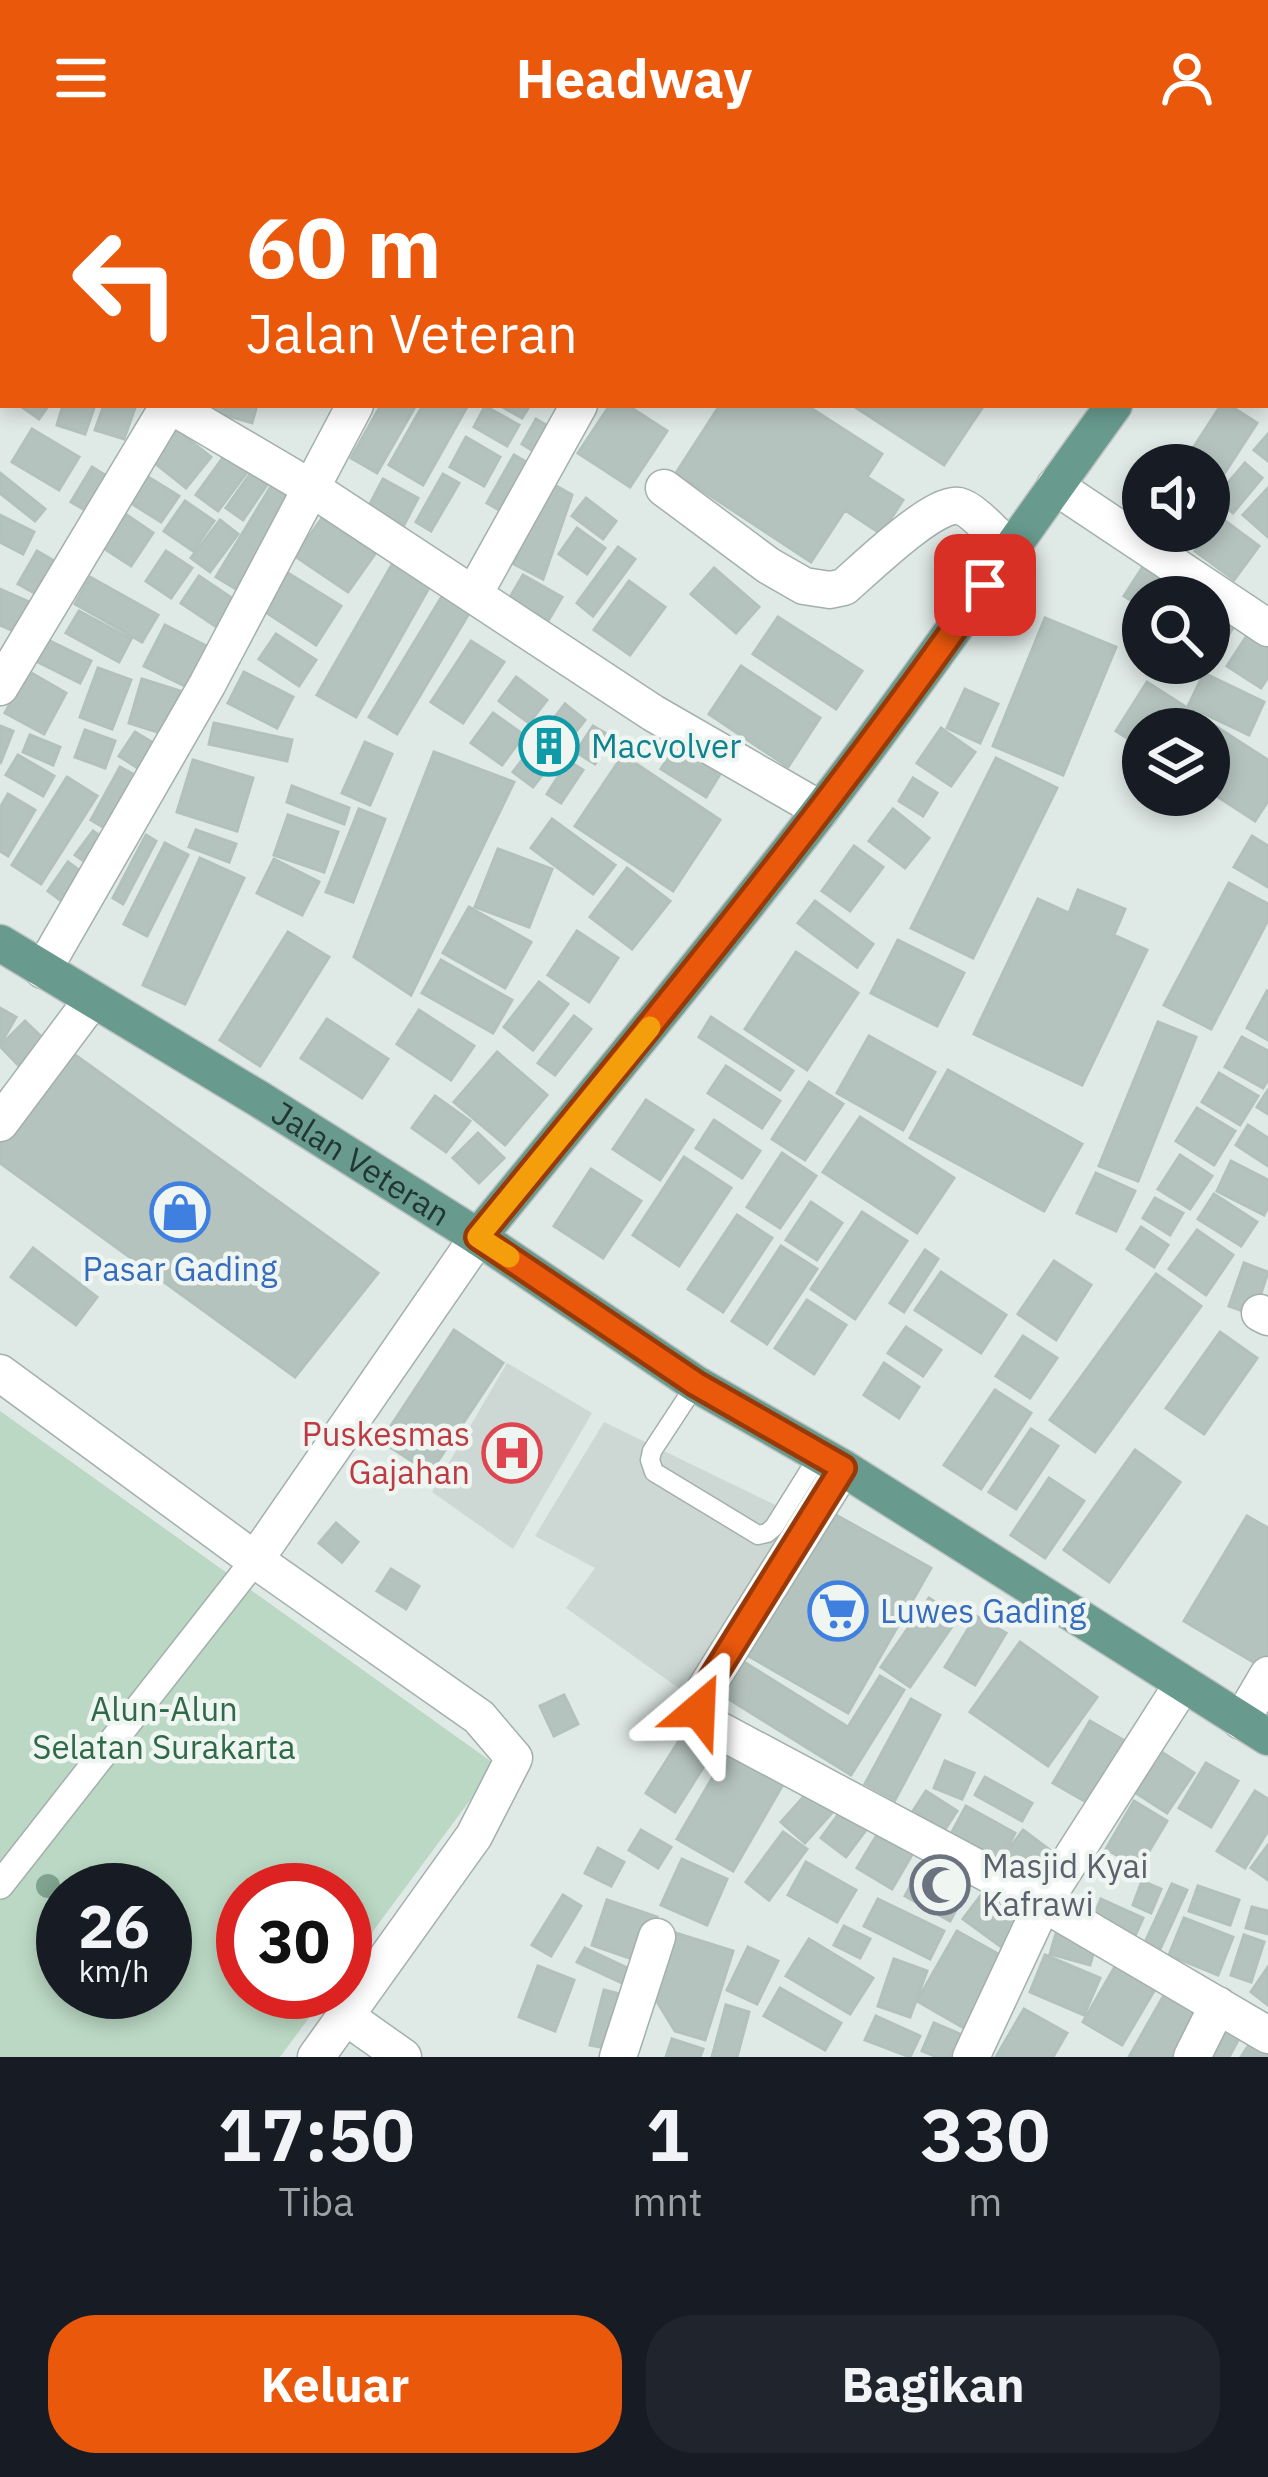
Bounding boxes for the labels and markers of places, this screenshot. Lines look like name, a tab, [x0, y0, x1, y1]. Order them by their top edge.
pin	[934, 534, 1036, 636]
building icon: Macvolver	[518, 715, 580, 777]
place label: Macvolver	[591, 724, 741, 767]
shop icon: Pasar Gading	[149, 1181, 211, 1243]
place label: Pasar Gading	[83, 1247, 278, 1290]
place label: Puskesmas Gajahan	[302, 1412, 470, 1493]
hospital icon: Puskesmas Gajahan	[481, 1422, 543, 1484]
supermarket icon: Luwes Gading	[807, 1580, 869, 1642]
place label: Luwes Gading	[880, 1589, 1087, 1632]
place label: Masjid Kyai Kafrawi	[982, 1844, 1148, 1925]
mosque icon: Masjid Kyai Kafrawi	[909, 1854, 971, 1916]

